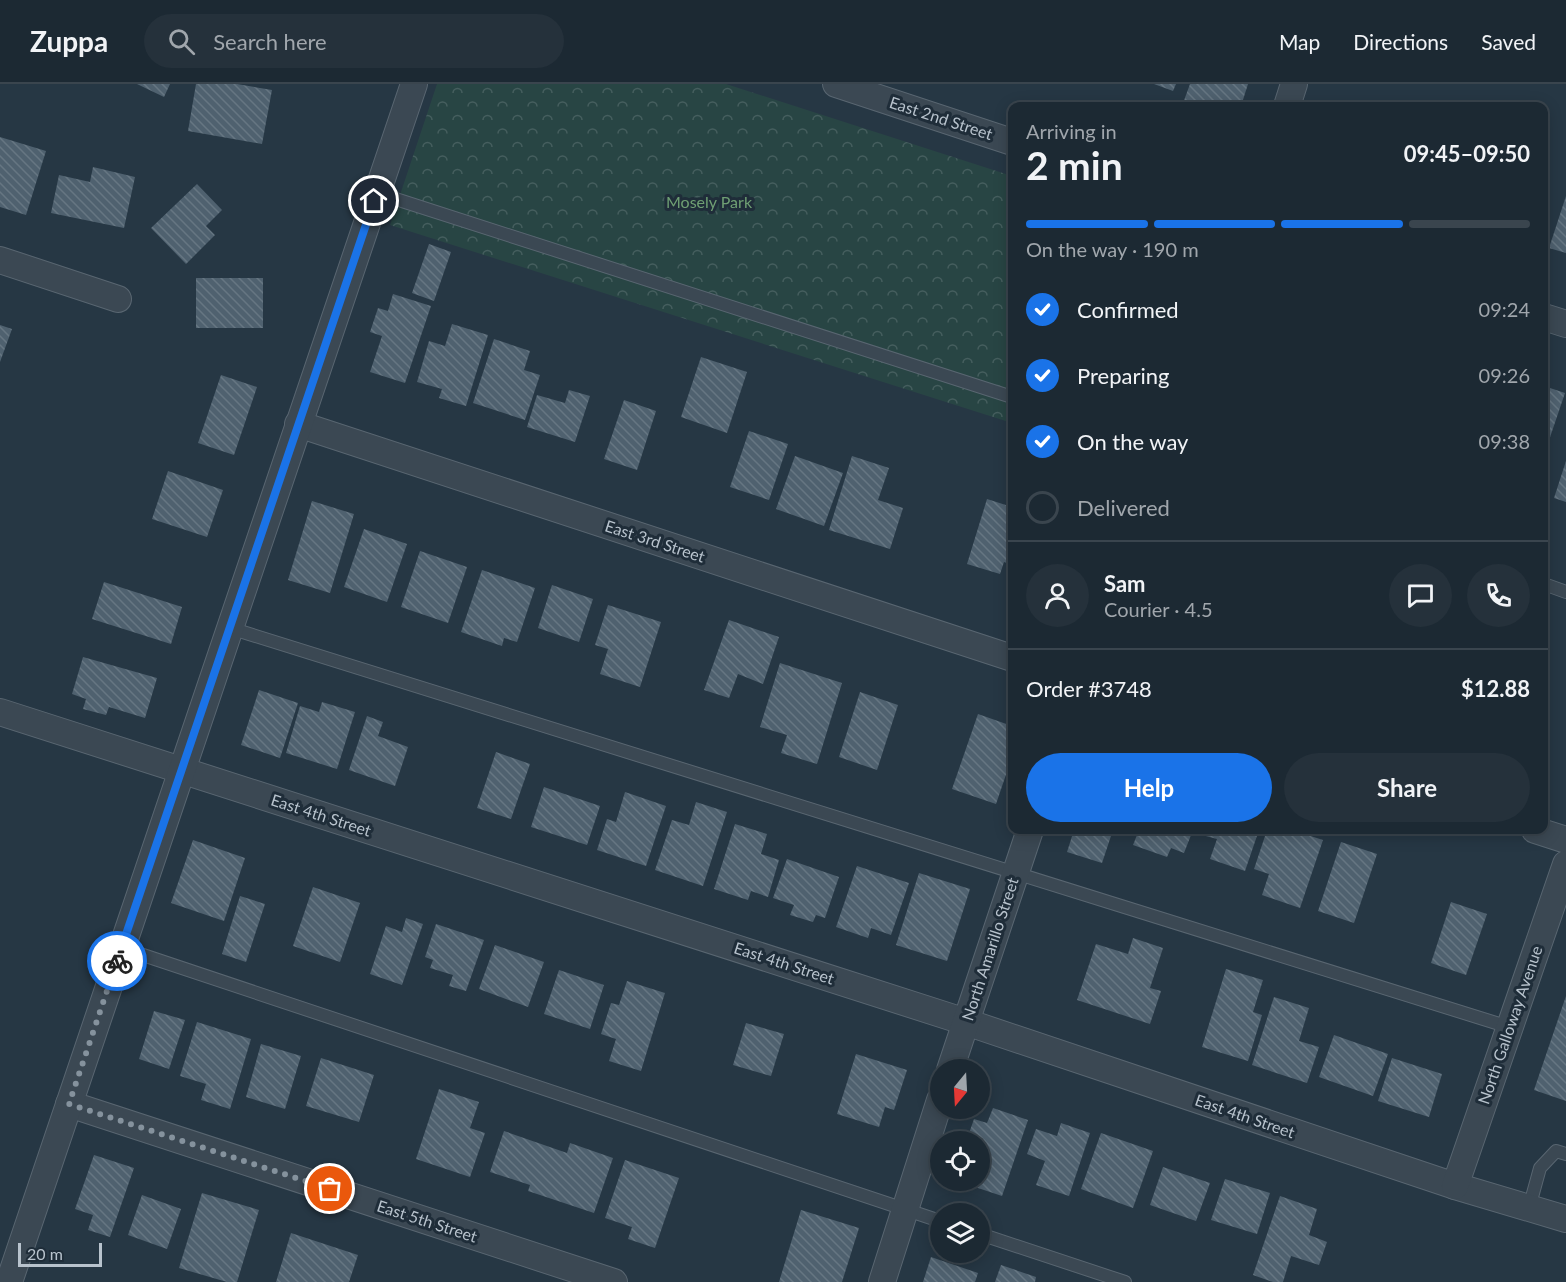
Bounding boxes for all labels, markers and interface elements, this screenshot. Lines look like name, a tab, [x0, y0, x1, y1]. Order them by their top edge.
search box	[144, 14, 564, 68]
text: Zuppa	[30, 24, 108, 58]
icon: search	[165, 25, 198, 58]
text: Search here	[213, 28, 327, 55]
text: Map	[1279, 29, 1320, 54]
text: Directions	[1353, 29, 1448, 54]
text: Saved	[1481, 29, 1536, 54]
street label: East 2nd Street	[887, 92, 995, 143]
text: Arriving in	[1026, 119, 1117, 143]
text: 09:45–09:50	[1404, 140, 1530, 167]
text: 2 min	[1026, 142, 1123, 188]
pin	[348, 175, 399, 226]
icon: home	[357, 184, 390, 217]
park label: Mosely Park	[666, 192, 753, 211]
text: On the way · 190 m	[1026, 237, 1199, 261]
icon: check	[1026, 293, 1059, 326]
text: Confirmed	[1077, 296, 1179, 323]
text: 09:24	[1479, 297, 1530, 321]
icon: check	[1026, 359, 1059, 392]
text: Preparing	[1077, 362, 1169, 389]
text: 09:26	[1479, 363, 1530, 387]
icon: check	[1026, 425, 1059, 458]
text: On the way	[1077, 428, 1188, 455]
text: 09:38	[1479, 429, 1530, 453]
text: Delivered	[1077, 494, 1170, 521]
street label: East 3rd Street	[603, 515, 708, 566]
button: person	[1026, 564, 1089, 627]
button: chat	[1389, 564, 1452, 627]
button: phone	[1467, 564, 1530, 627]
text: Sam	[1104, 570, 1146, 597]
text: Courier · 4.5	[1104, 597, 1213, 621]
text: Order #3748	[1026, 675, 1152, 702]
text: $12.88	[1461, 675, 1530, 702]
button: Help	[1026, 753, 1272, 822]
button: Share	[1284, 753, 1530, 822]
street label: East 4th Street	[269, 789, 374, 840]
street label: North Amarillo Street	[957, 875, 1022, 1023]
courier	[87, 931, 147, 991]
street label: East 4th Street	[732, 937, 837, 988]
street label: North Galloway Avenue	[1473, 943, 1546, 1107]
icon: bike	[101, 945, 134, 978]
north arrow	[930, 1059, 990, 1119]
map controls	[930, 1059, 990, 1263]
street label: East 4th Street	[1193, 1090, 1298, 1142]
button: locate	[930, 1131, 990, 1191]
pin	[304, 1163, 355, 1214]
icon: bag	[313, 1172, 346, 1205]
street label: East 5th Street	[375, 1195, 480, 1246]
button: layers	[930, 1203, 990, 1263]
scale bar	[18, 1240, 102, 1268]
text: 20 m	[27, 1244, 63, 1263]

